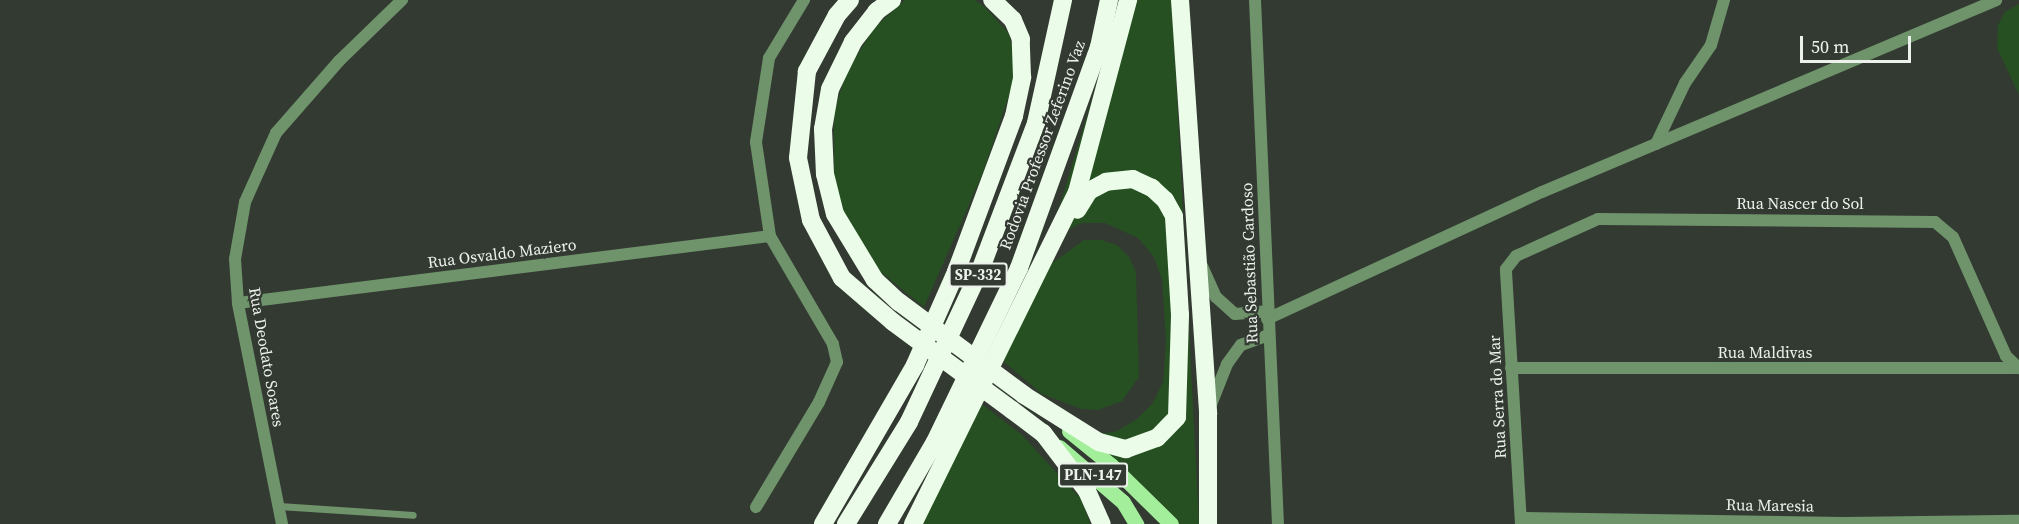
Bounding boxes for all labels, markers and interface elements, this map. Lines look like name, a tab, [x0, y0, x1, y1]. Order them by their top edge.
scale bar	[1803, 24, 1914, 62]
text: 50 m	[1811, 34, 1849, 59]
street label: Rodovia Professor Zeferino Vaz	[995, 37, 1089, 253]
street label: Rua Sebastião Cardoso	[1237, 182, 1261, 344]
street label: Rua Nascer do Sol	[1736, 193, 1864, 213]
street label: Rua Osvaldo Maziero	[426, 234, 578, 272]
road number: SP-332	[948, 263, 1008, 287]
street label: Rua Deodato Soares	[245, 286, 289, 428]
street label: Rua Serra do Mar	[1484, 335, 1510, 459]
street label: Rua Maldivas	[1718, 342, 1812, 362]
road number: PLN-147	[1057, 463, 1129, 487]
street label: Rua Maresia	[1726, 495, 1814, 515]

